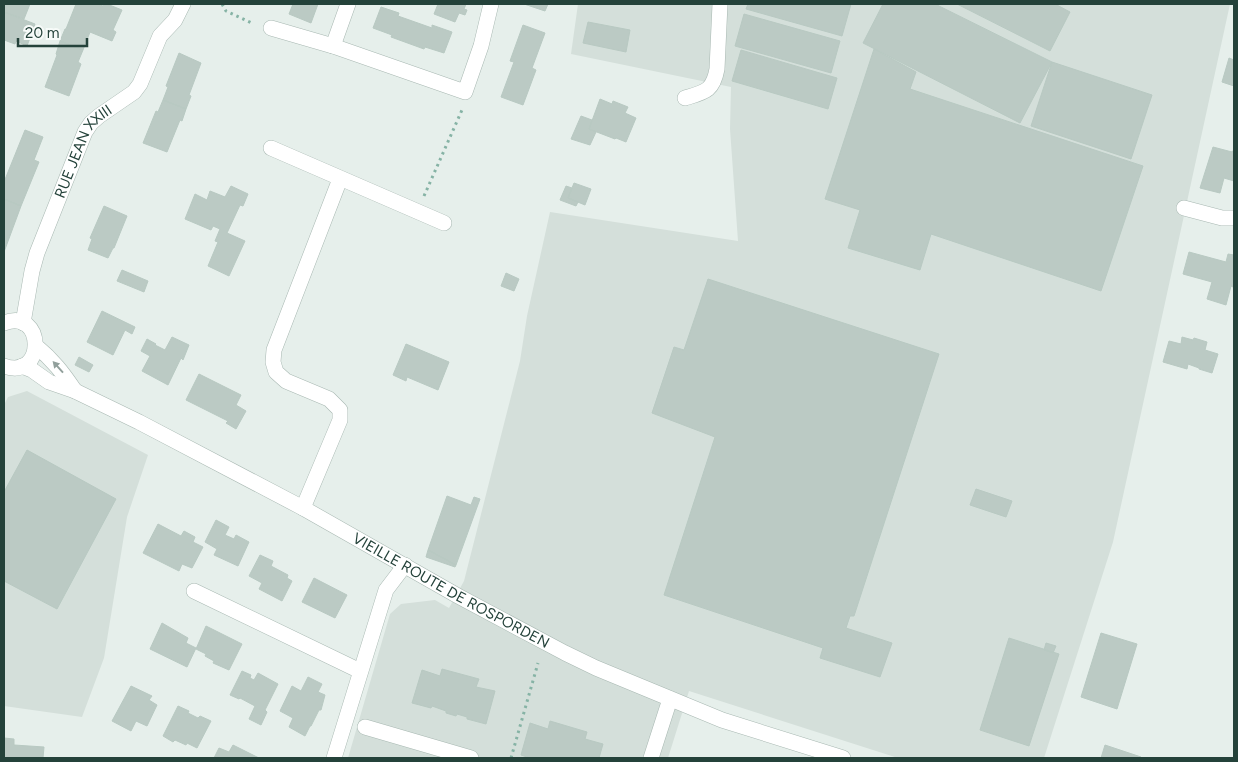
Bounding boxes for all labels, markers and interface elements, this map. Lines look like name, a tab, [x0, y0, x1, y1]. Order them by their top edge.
scale bar	[18, 15, 86, 47]
text: 20 m	[25, 24, 59, 42]
street label: RUE JEAN XXIII	[51, 101, 115, 201]
one-way arrow	[52, 360, 63, 373]
street label: VIEILLE ROUTE DE ROSPORDEN	[350, 529, 553, 652]

